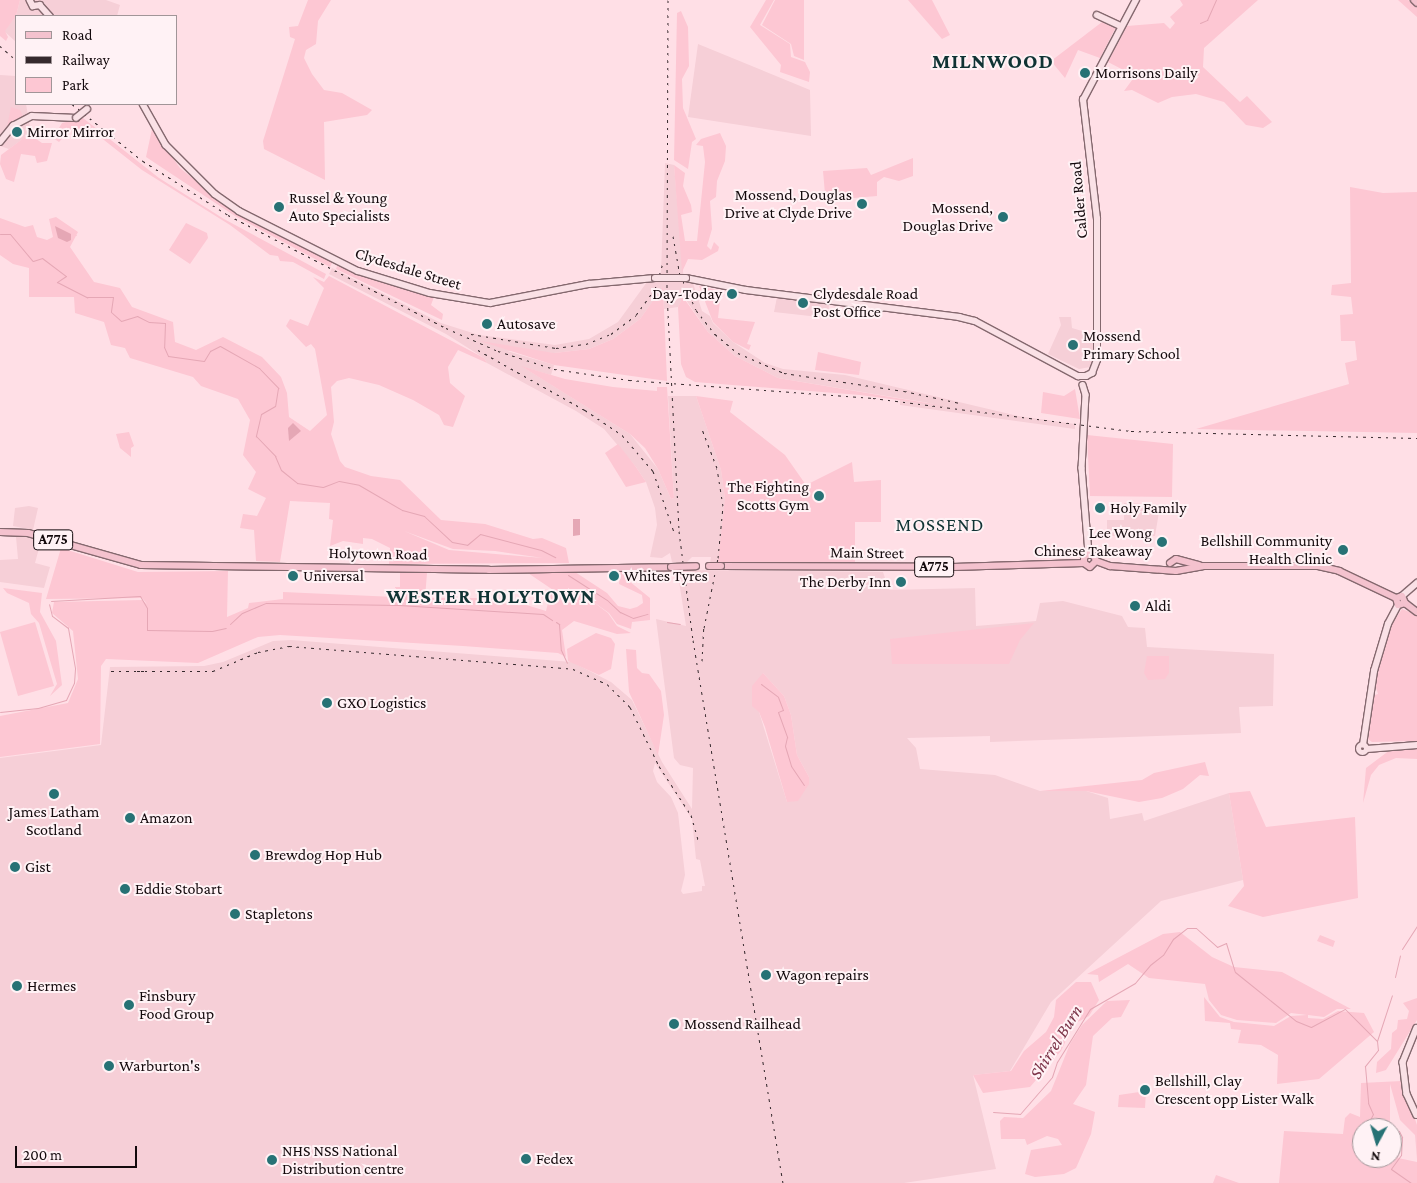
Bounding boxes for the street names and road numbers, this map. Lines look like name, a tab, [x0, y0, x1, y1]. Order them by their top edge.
street label: Calder Road	[1066, 161, 1092, 239]
street label: Clydesdale Street	[353, 244, 463, 294]
road number: A775	[33, 528, 73, 552]
street label: Main Street	[830, 543, 904, 563]
street label: Holytown Road	[328, 544, 428, 564]
road number: A775	[914, 554, 954, 580]

